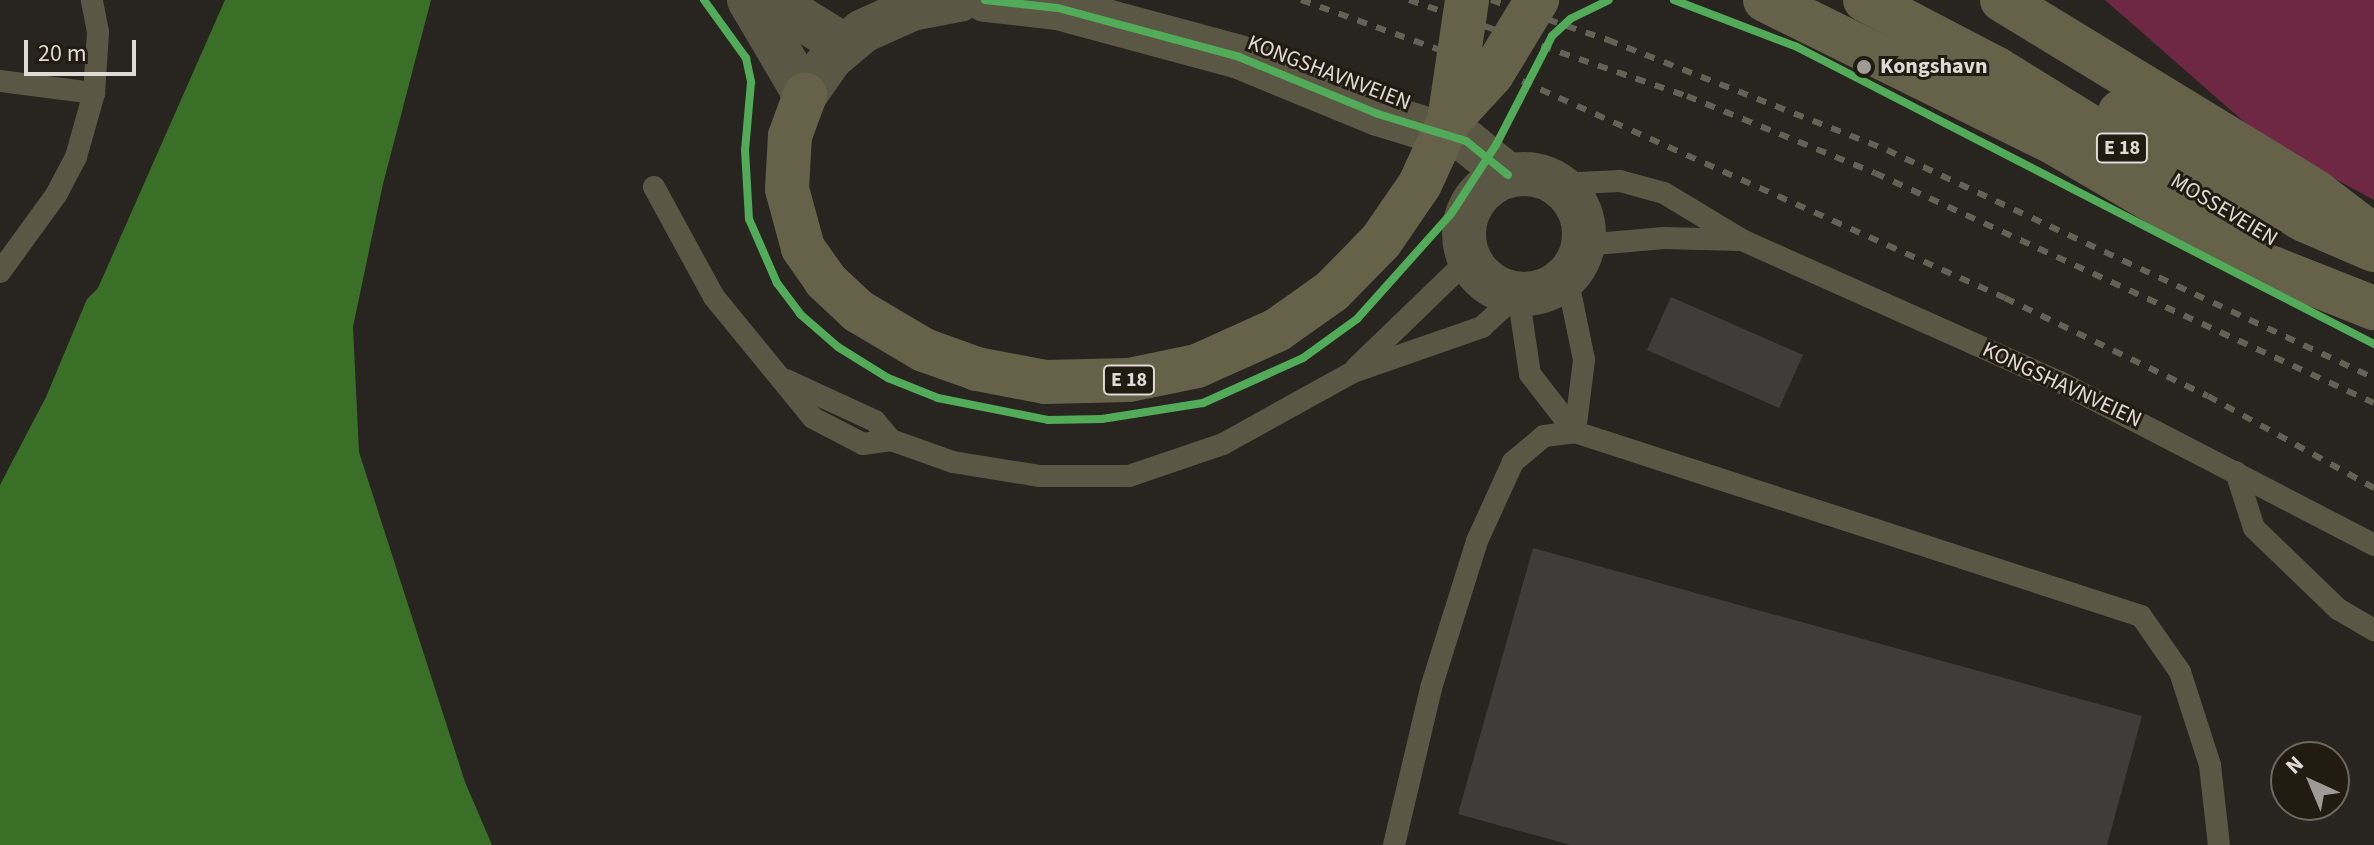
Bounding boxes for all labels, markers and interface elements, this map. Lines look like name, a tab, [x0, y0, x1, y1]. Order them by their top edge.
scale bar	[28, 24, 140, 74]
street label: KONGSHAVNVEIEN	[1244, 30, 1414, 116]
text: 20 m	[38, 36, 87, 71]
place label: Kongshavn	[1880, 54, 1988, 80]
marker: Kongshavn	[1855, 58, 1873, 76]
road number: E 18	[2094, 132, 2150, 164]
street label: MOSSEVEIEN	[2166, 168, 2282, 252]
street label: KONGSHAVNVEIEN	[1978, 337, 2146, 433]
road number: E 18	[1101, 364, 1157, 396]
north arrow	[2270, 741, 2350, 821]
text: N	[2278, 749, 2311, 782]

